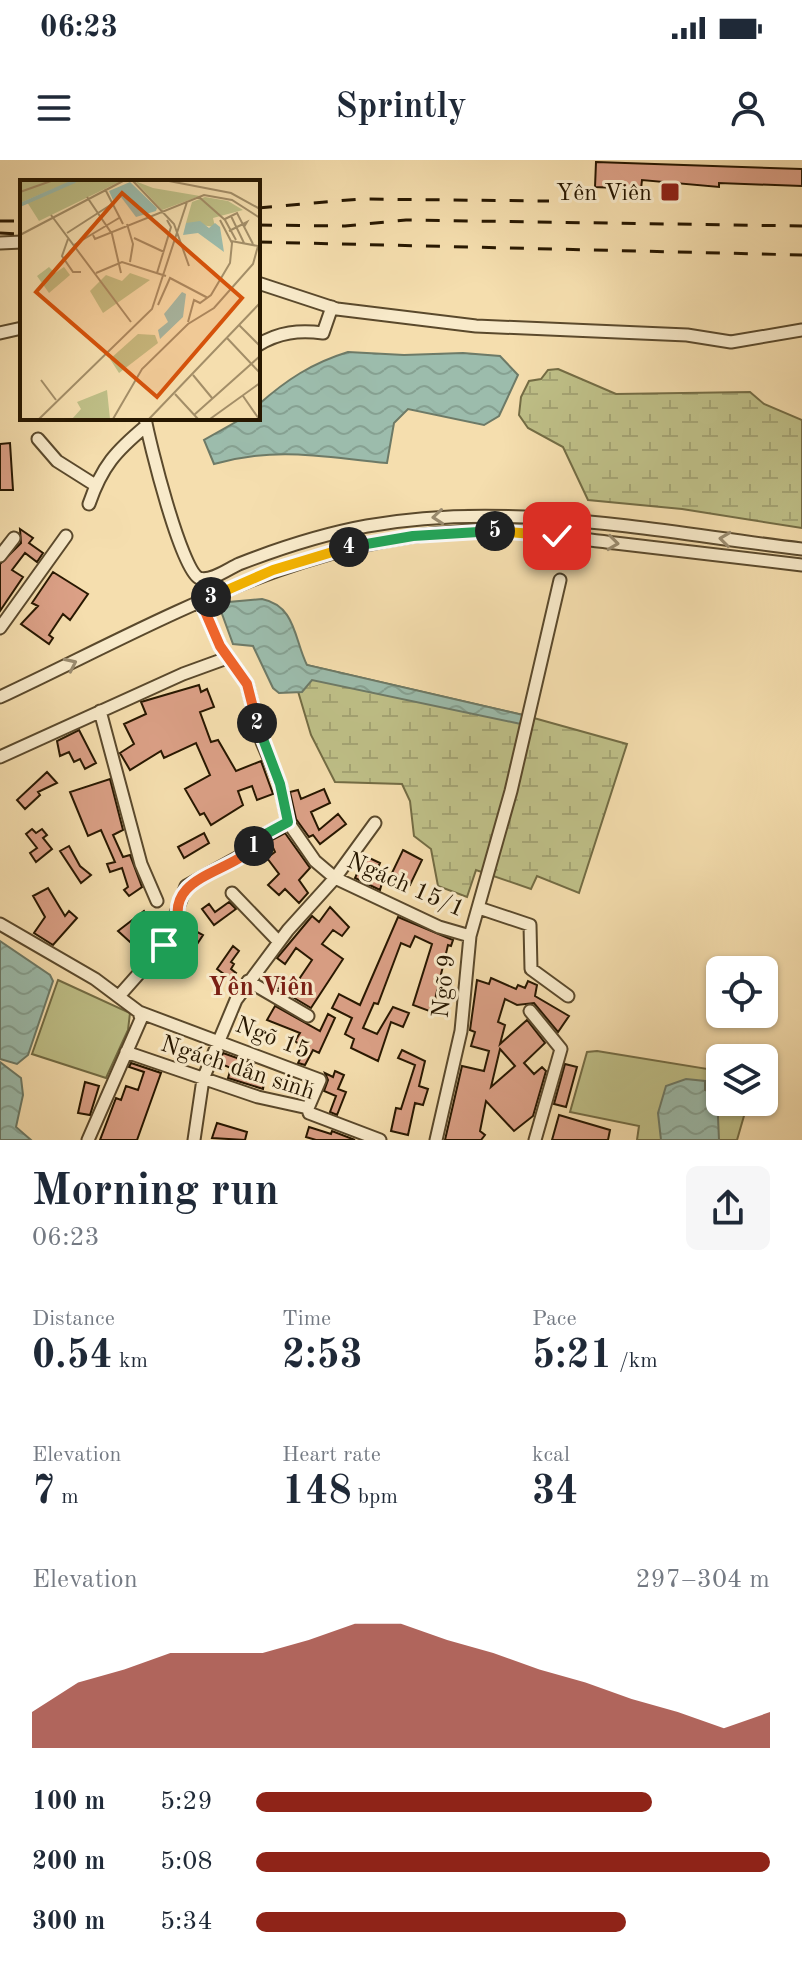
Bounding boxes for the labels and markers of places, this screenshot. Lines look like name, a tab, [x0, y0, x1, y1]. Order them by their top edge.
marker: Yên Viên	[659, 181, 681, 203]
place label: Yên Viên	[556, 182, 652, 206]
pin	[523, 502, 591, 570]
pin: 5	[475, 511, 515, 551]
pin: 4	[329, 527, 369, 567]
pin: 3	[191, 577, 231, 617]
pin: 2	[237, 703, 277, 743]
pin: 1	[234, 826, 274, 866]
pin	[130, 911, 198, 979]

